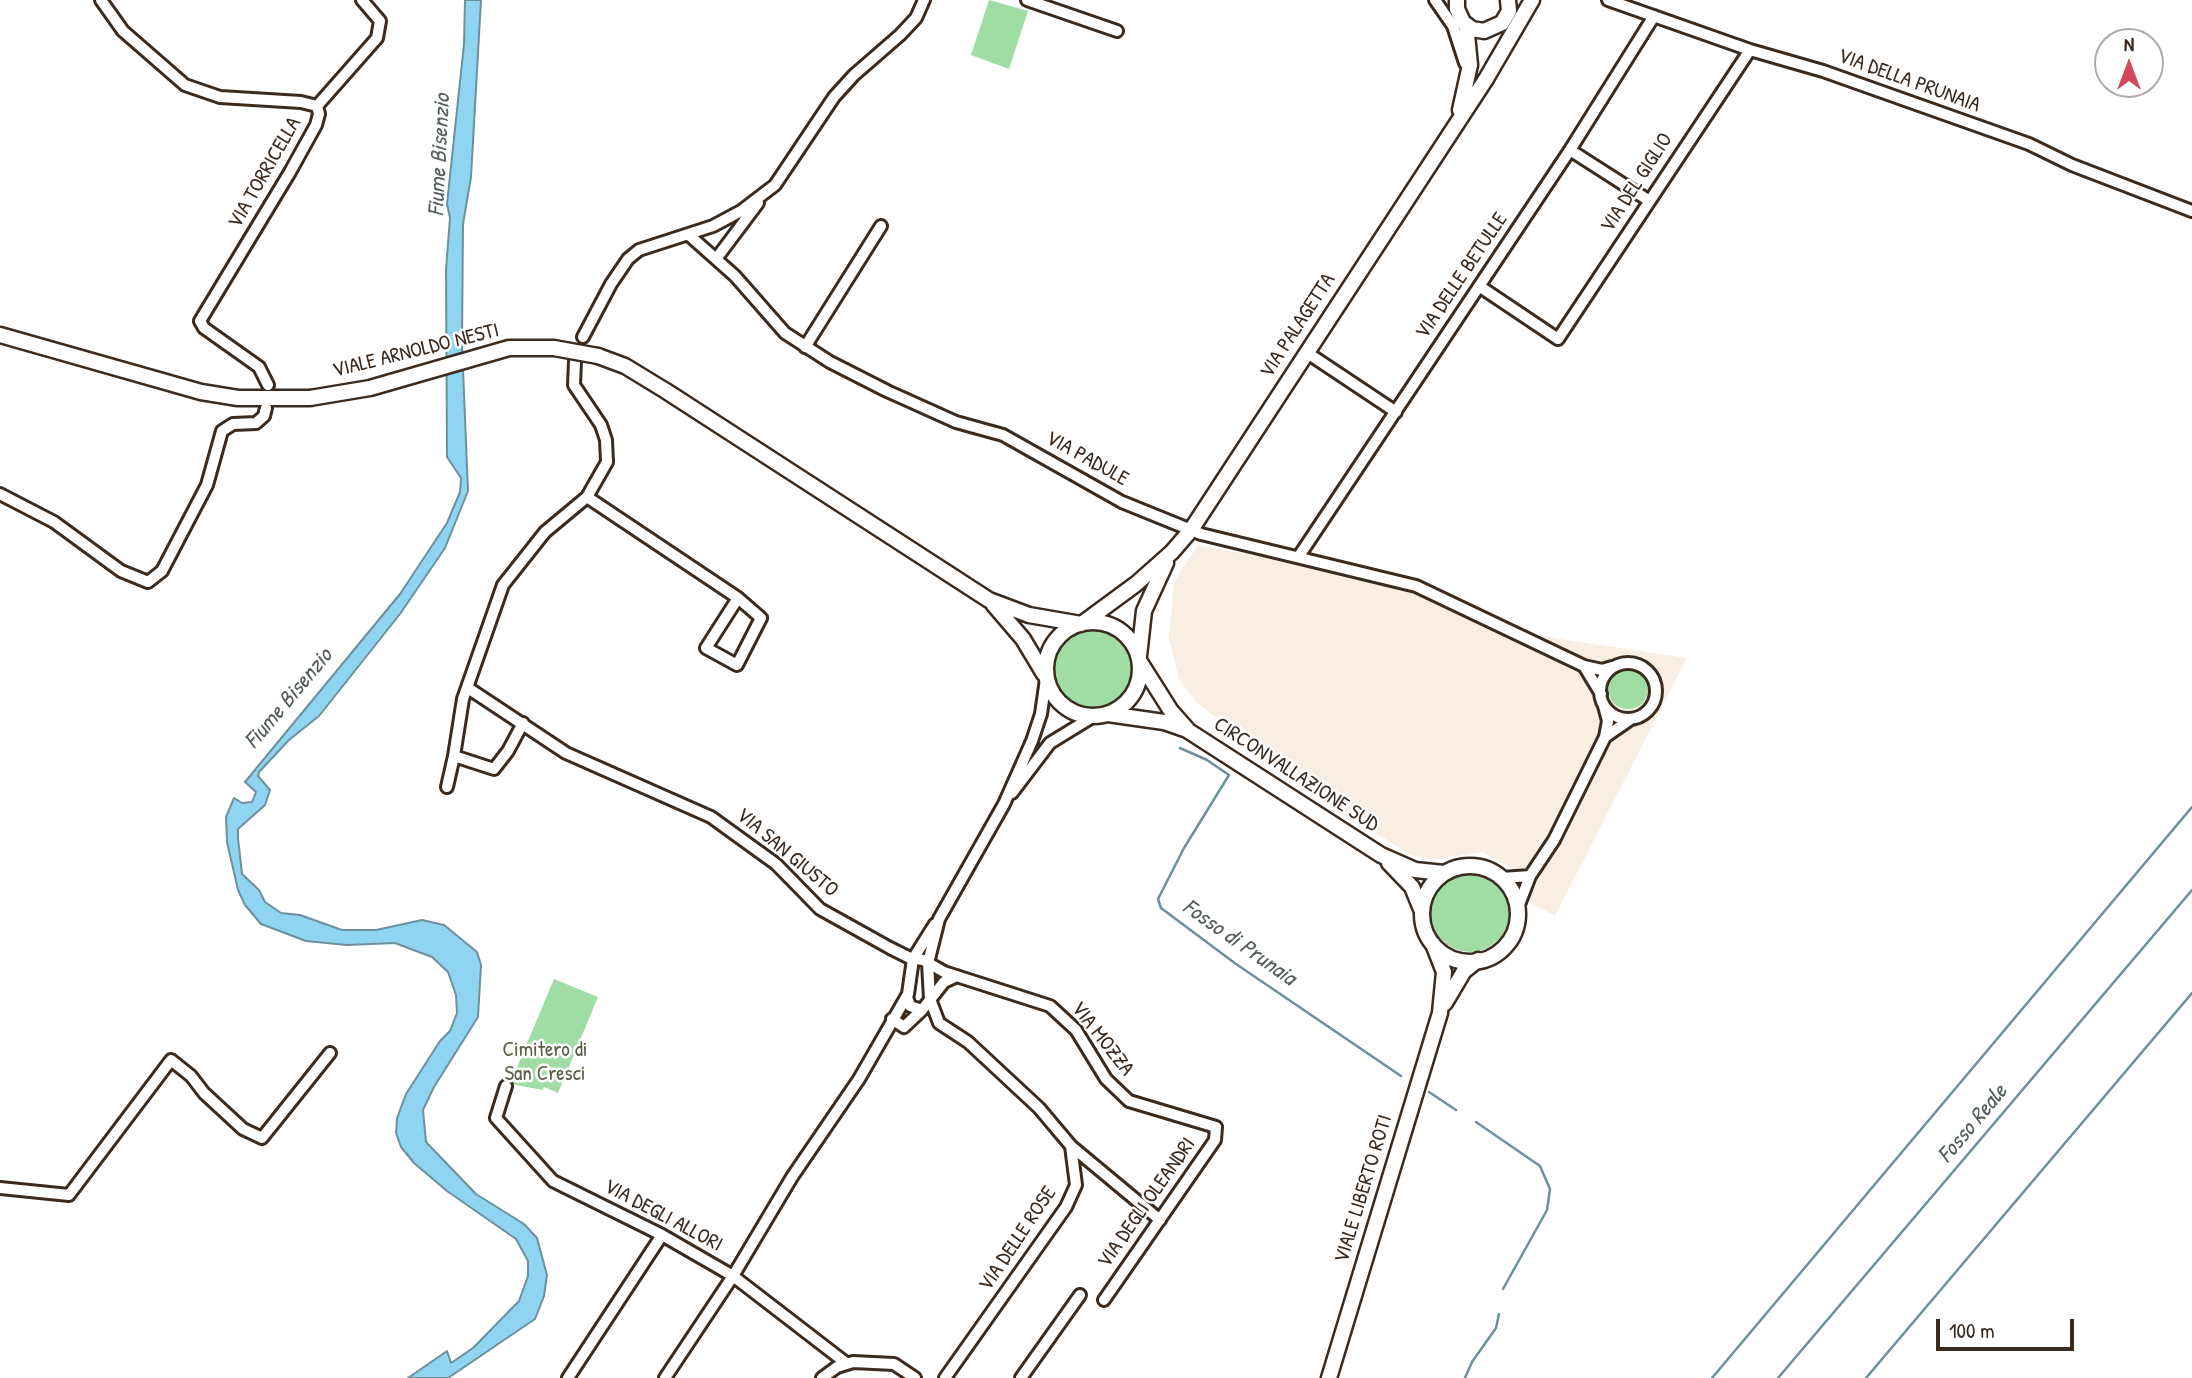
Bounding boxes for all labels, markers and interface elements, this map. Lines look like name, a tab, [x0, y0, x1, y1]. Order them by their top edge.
north arrow	[2094, 28, 2164, 98]
text: N	[2124, 31, 2134, 57]
street label: VIA DELLA PRUNAIA	[1834, 44, 1984, 118]
water label: Fiume Bisenzio	[423, 93, 457, 217]
street label: VIA TORRICELLA	[223, 113, 307, 233]
street label: VIA DEL GIGLIO	[1596, 129, 1678, 237]
street label: VIA DELLE BETULLE	[1410, 208, 1514, 344]
street label: VIA PALAGETTA	[1255, 269, 1341, 383]
street label: VIALE ARNOLDO NESTI	[330, 318, 502, 384]
street label: VIA PADULE	[1041, 426, 1133, 492]
water label: Fiume Bisenzio	[239, 643, 339, 755]
street label: CIRCONVALLAZIONE SUD	[1209, 712, 1383, 838]
street label: VIA SAN GIUSTO	[731, 803, 843, 903]
water label: Fosso di Prunaia	[1177, 894, 1301, 992]
street label: VIA MOZZA	[1065, 997, 1139, 1081]
park label: Cimitero di San Cresci	[502, 1037, 588, 1087]
water label: Fosso Reale	[1932, 1079, 2014, 1169]
street label: VIALE LIBERTO ROTI	[1330, 1112, 1398, 1266]
street label: VIA DEGLI OLEANDRI	[1093, 1133, 1201, 1273]
street label: VIA DEGLI ALLORI	[599, 1174, 727, 1258]
street label: VIA DELLE ROSE	[974, 1182, 1062, 1296]
scale bar	[1940, 1304, 2078, 1348]
text: 100 m	[1949, 1316, 1995, 1345]

